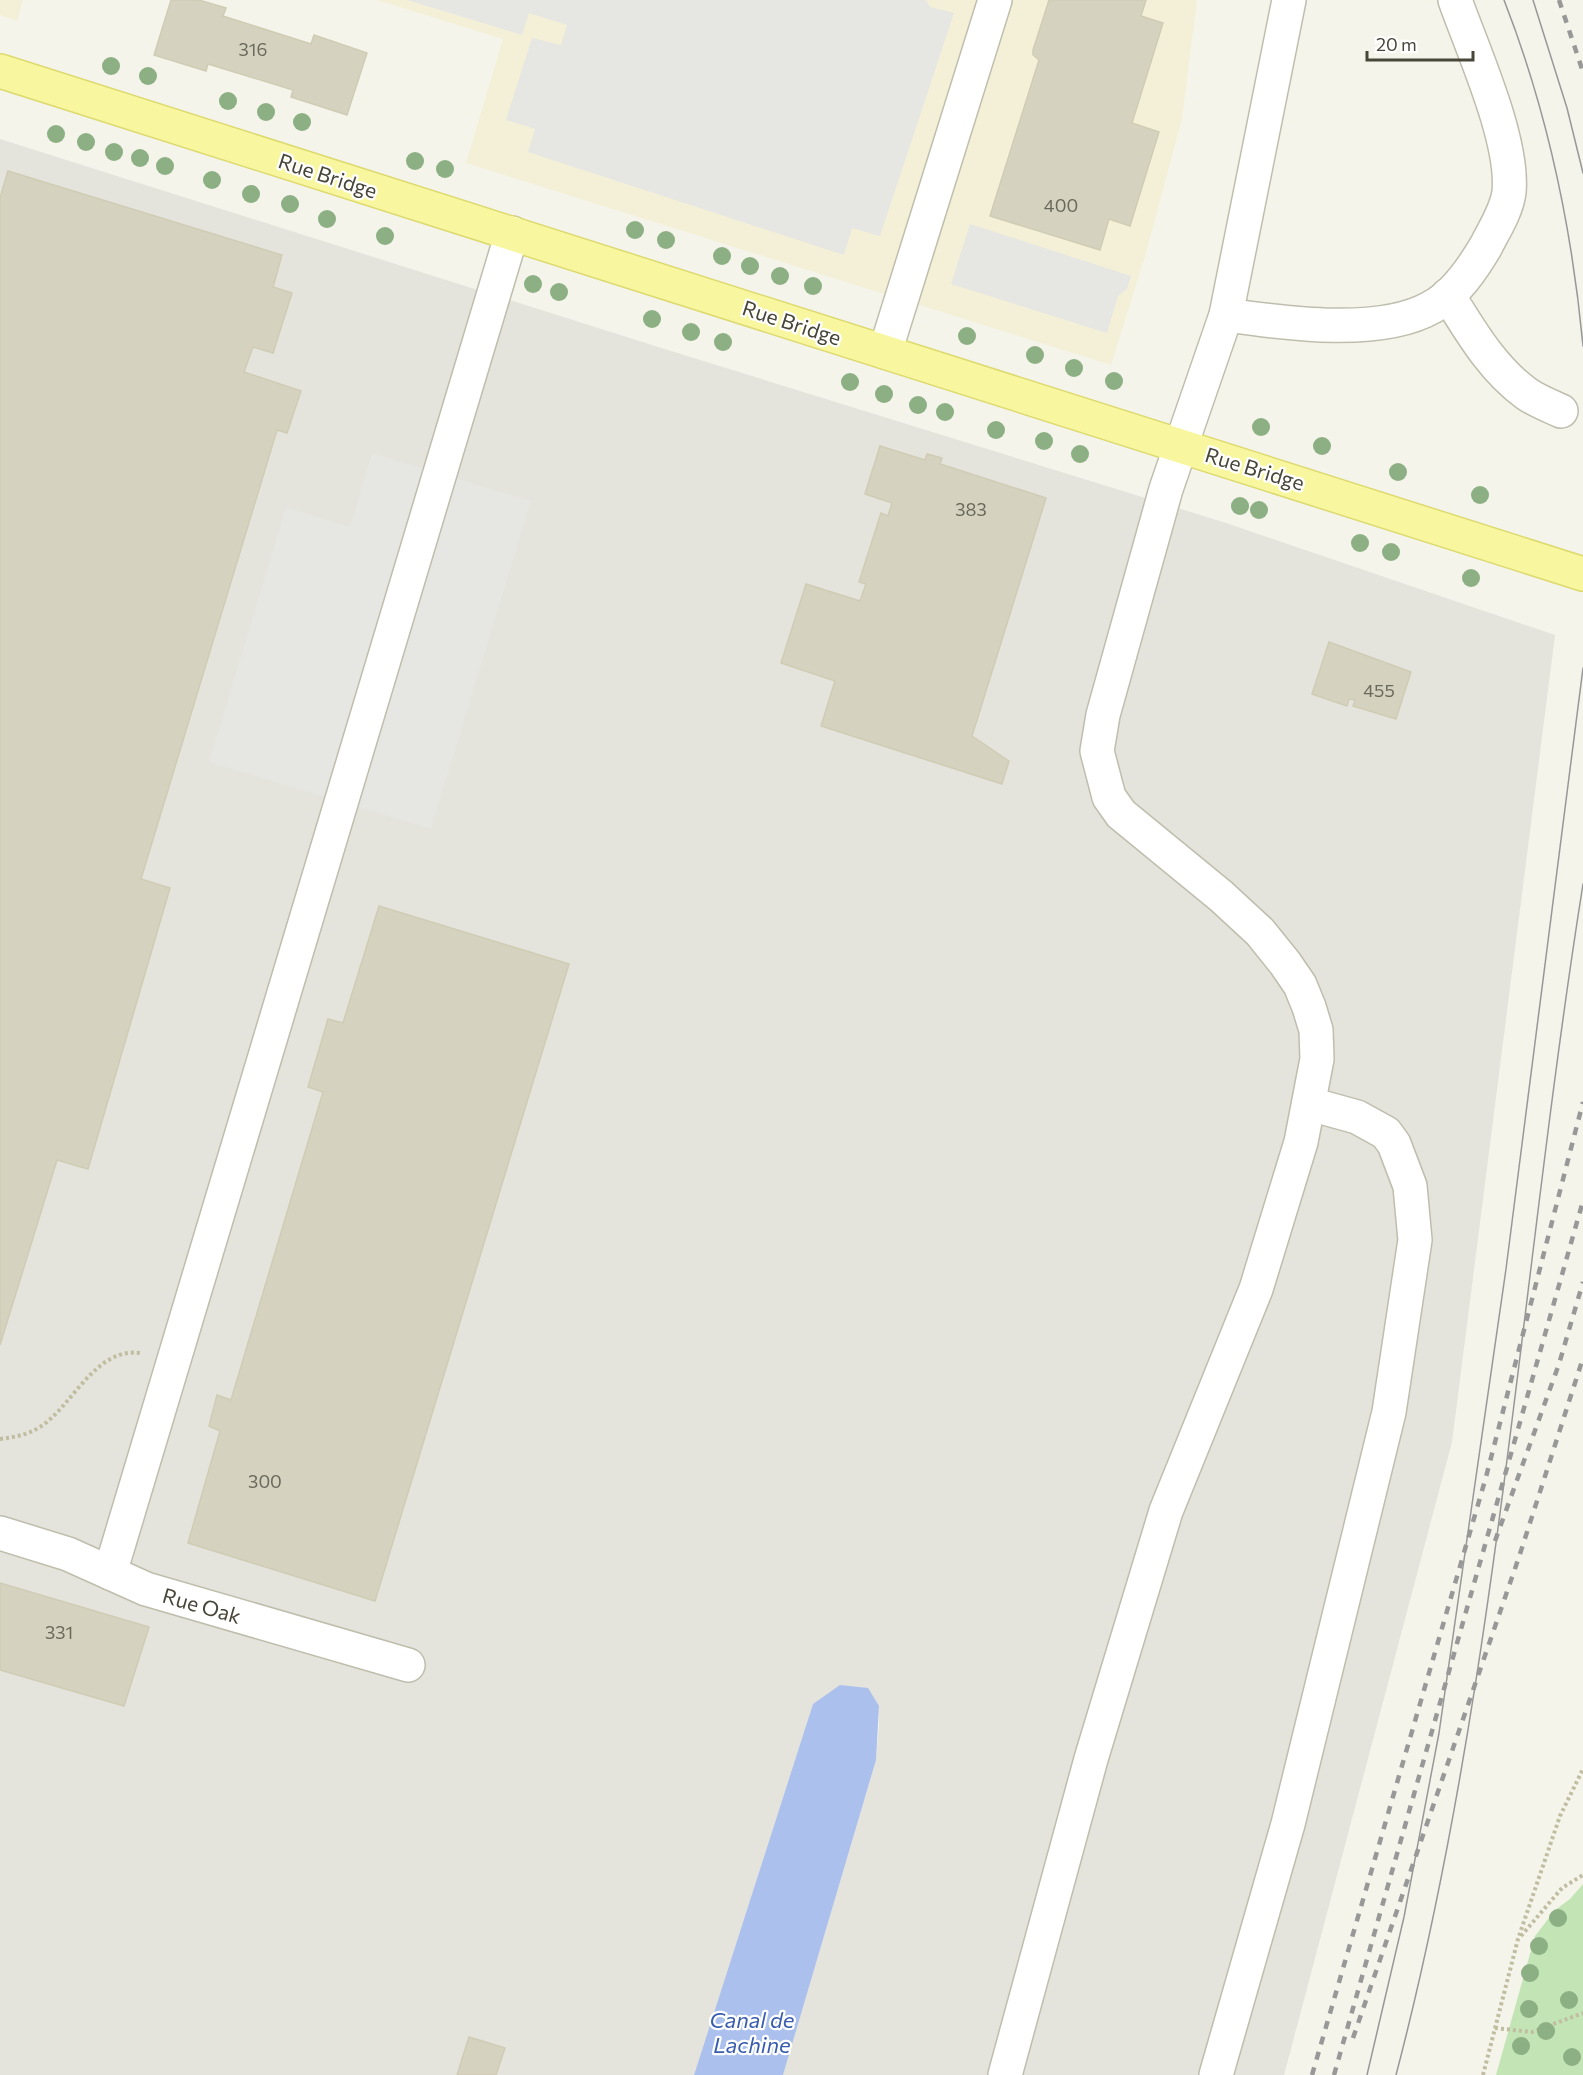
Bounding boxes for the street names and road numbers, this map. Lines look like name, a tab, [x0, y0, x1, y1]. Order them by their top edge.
street label: Rue Bridge	[275, 147, 381, 203]
street label: Rue Bridge	[739, 294, 845, 350]
street label: Rue Bridge	[1202, 441, 1308, 495]
street label: Rue Oak	[160, 1582, 244, 1628]

